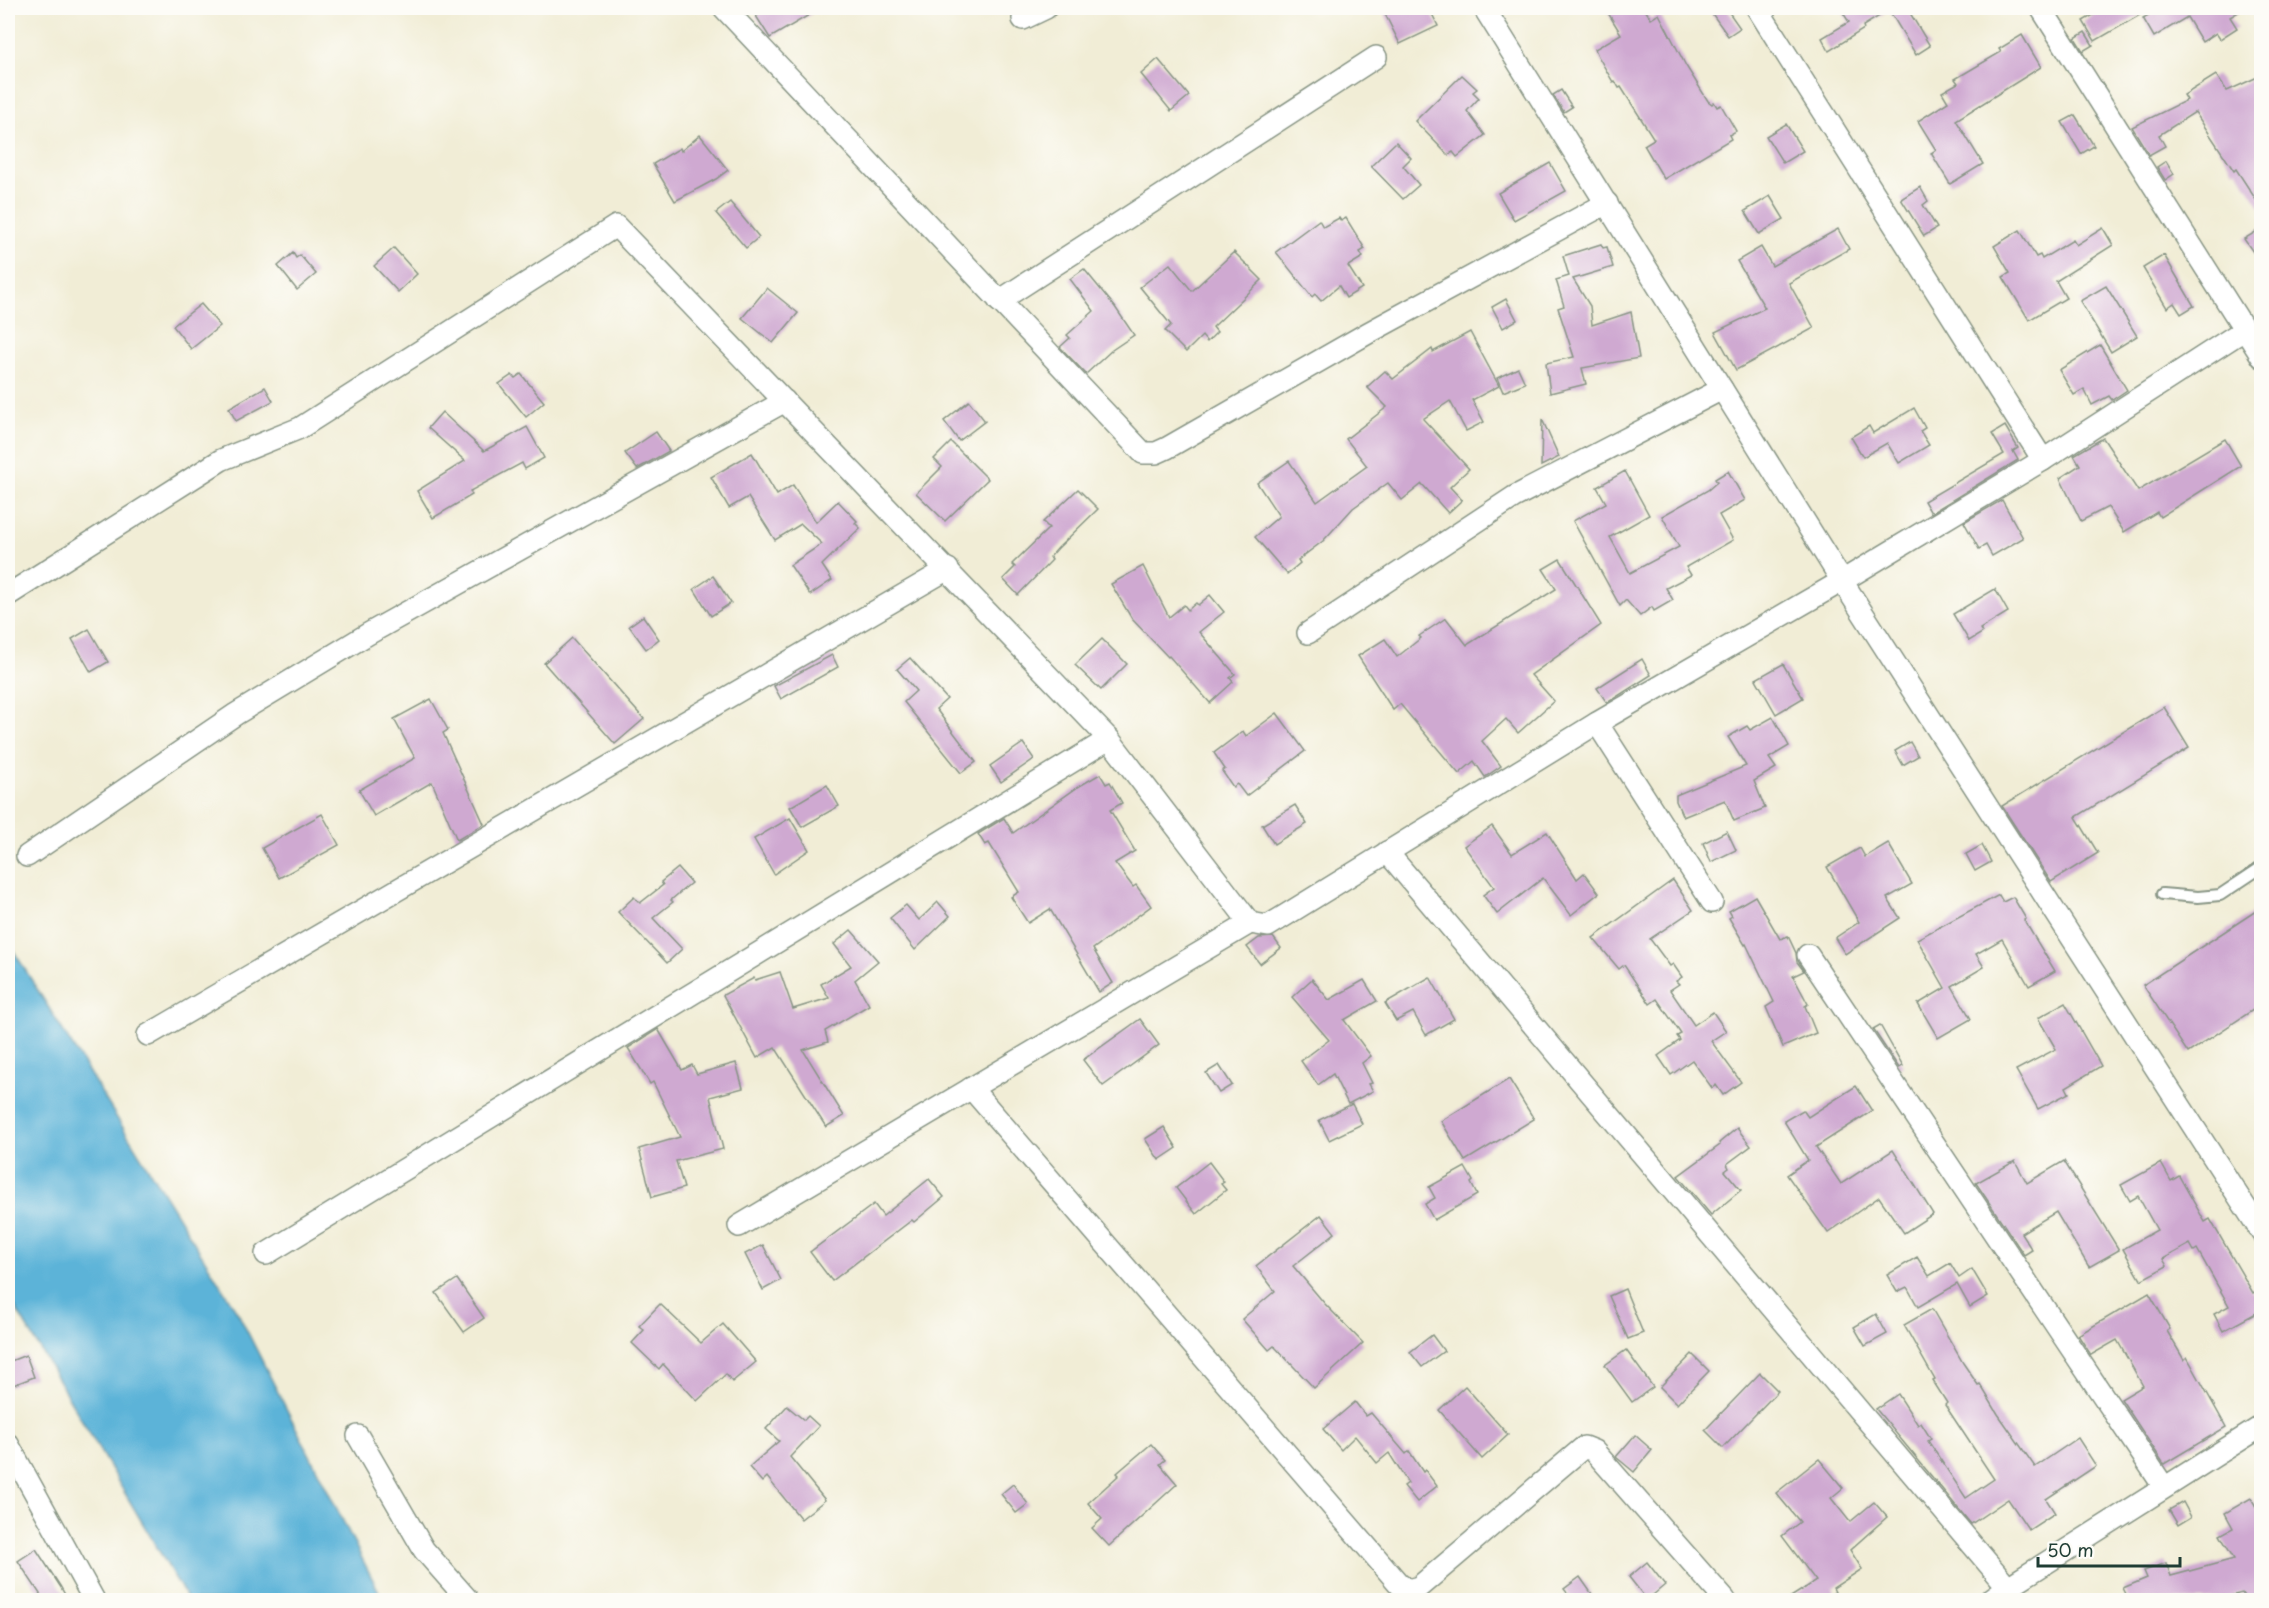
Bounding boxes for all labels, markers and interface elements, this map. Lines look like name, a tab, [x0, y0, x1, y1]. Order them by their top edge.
scale bar	[2038, 1530, 2180, 1568]
text: 50 m	[2047, 1536, 2094, 1563]

